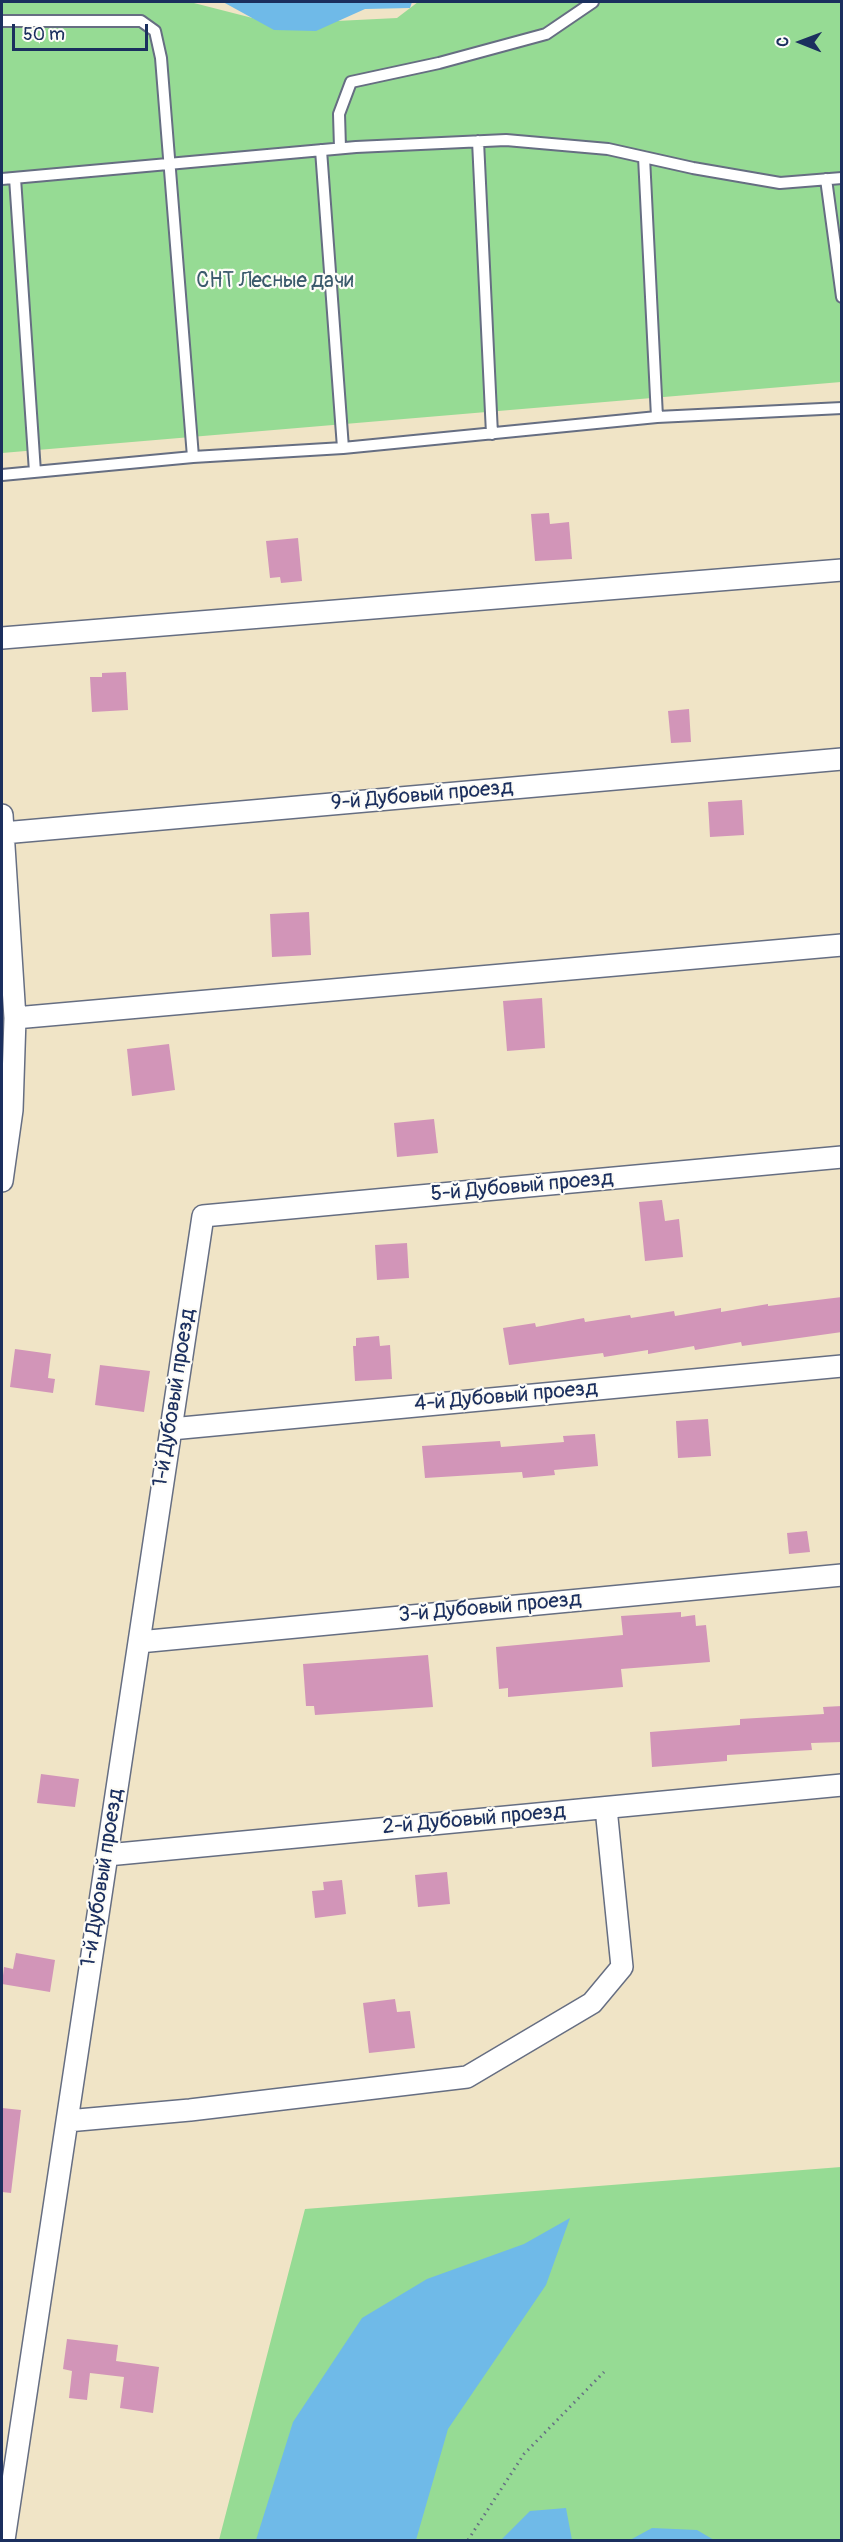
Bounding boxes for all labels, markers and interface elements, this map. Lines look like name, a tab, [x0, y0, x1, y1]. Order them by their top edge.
scale bar	[15, 12, 152, 50]
north arrow	[771, 12, 831, 72]
text: 50 m	[23, 23, 65, 46]
text: С	[773, 37, 793, 47]
park label: СНТ Лесные дачи	[196, 269, 354, 295]
street label: 9-й Дубовый проезд	[330, 775, 514, 817]
street label: 5-й Дубовый проезд	[430, 1166, 614, 1208]
street label: 1-й Дубовый проезд	[148, 1307, 202, 1489]
street label: 4-й Дубовый проезд	[413, 1376, 599, 1418]
street label: 3-й Дубовый проезд	[397, 1587, 583, 1629]
street label: 1-й Дубовый проезд	[76, 1787, 130, 1969]
street label: 2-й Дубовый проезд	[381, 1799, 567, 1841]

